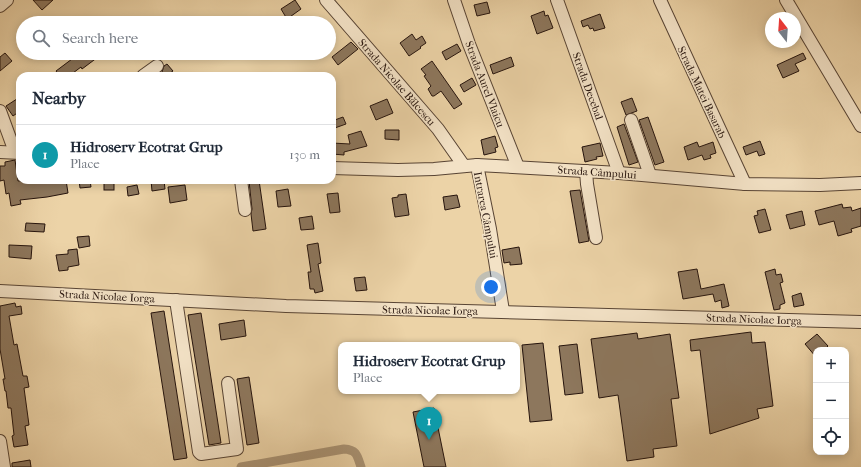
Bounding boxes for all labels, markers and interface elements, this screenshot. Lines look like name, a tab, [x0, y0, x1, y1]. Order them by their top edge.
north arrow	[765, 12, 801, 48]
search box	[16, 16, 336, 60]
icon: search	[30, 27, 52, 49]
text: Search here	[62, 29, 138, 47]
street label: Strada Nicolae Bălcescu	[355, 36, 438, 129]
street label: Strada Aurel Vlaicu	[462, 39, 507, 130]
street label: Strada Matei Basarab	[675, 44, 729, 140]
street label: Strada Decebal	[569, 51, 606, 122]
text: Nearby	[32, 88, 86, 108]
text: Hidroserv Ecotrat Grup	[70, 138, 223, 156]
text: 1	[43, 147, 47, 162]
text: 130 m	[289, 147, 320, 162]
text: Place	[70, 156, 100, 171]
street label: Strada Câmpului	[557, 163, 638, 182]
street label: Intrarea Câmpului	[471, 171, 500, 260]
your location	[481, 277, 501, 297]
street label: Strada Nicolae Iorga	[59, 288, 156, 306]
street label: Strada Nicolae Iorga	[382, 303, 479, 318]
street label: Strada Nicolae Iorga	[706, 311, 803, 328]
popup	[338, 342, 520, 394]
map controls	[813, 347, 849, 455]
button: +	[813, 347, 849, 383]
text: Hidroserv Ecotrat Grup	[353, 352, 505, 370]
text: Place	[353, 370, 382, 385]
button: −	[813, 383, 849, 419]
pin: 1	[416, 407, 442, 440]
button: locate	[813, 419, 849, 455]

